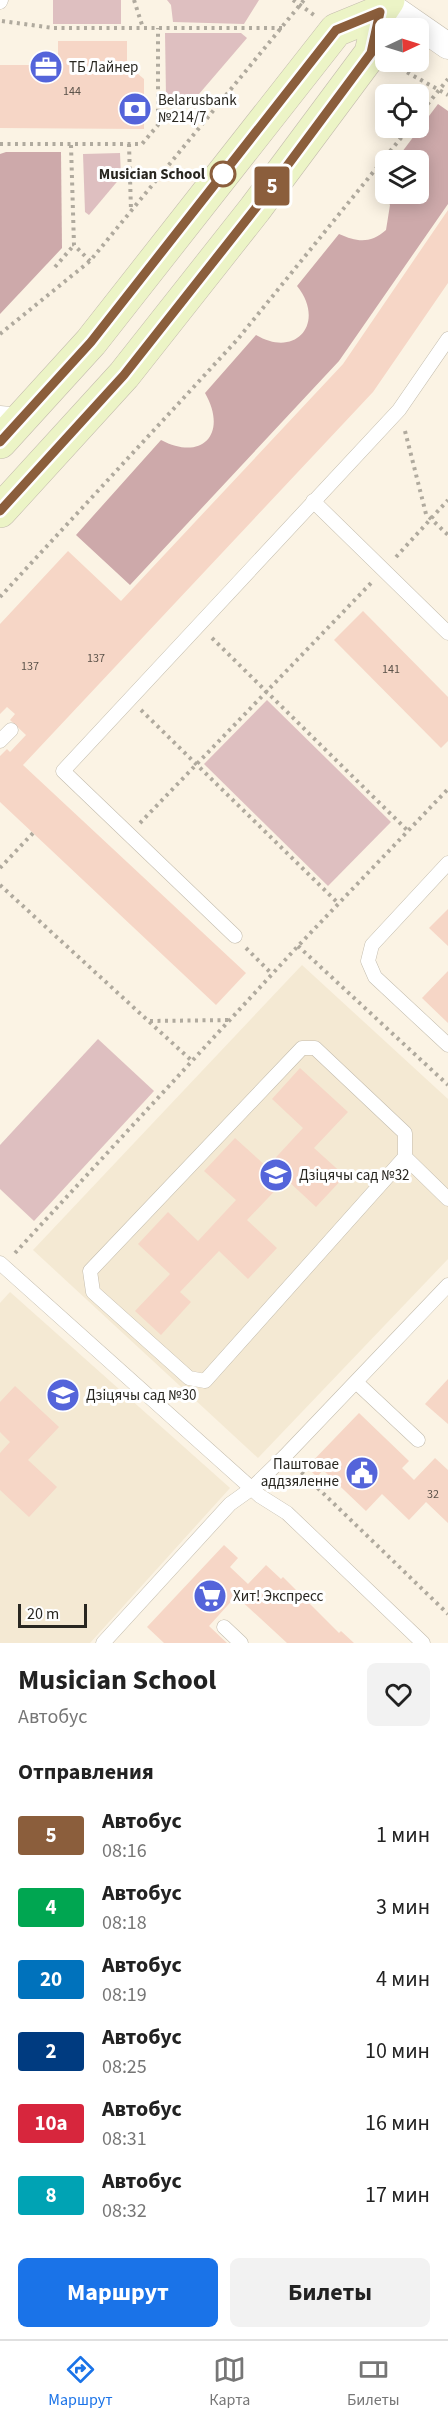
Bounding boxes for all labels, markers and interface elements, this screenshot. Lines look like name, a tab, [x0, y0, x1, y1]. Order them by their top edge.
north arrow	[375, 18, 429, 72]
map controls	[375, 18, 429, 204]
office icon: ТБ Лайнер	[28, 49, 64, 85]
place label: ТБ Лайнер	[69, 57, 138, 78]
house number: 144	[63, 83, 81, 100]
button: locate	[375, 84, 429, 138]
place label: Belarusbank №214/7	[158, 90, 237, 128]
bank icon: Belarusbank №214/7	[117, 91, 153, 127]
button: layers	[375, 150, 429, 204]
marker: Musician School	[210, 161, 236, 187]
place label: Musician School	[99, 164, 206, 185]
line badge: 5	[252, 166, 292, 206]
text: 5	[266, 171, 278, 201]
house number: 137	[87, 650, 105, 667]
house number: 137	[21, 658, 39, 675]
house number: 141	[382, 661, 400, 678]
school or university icon: Дзіцячы сад №32	[258, 1157, 294, 1193]
place label: Дзіцячы сад №32	[299, 1165, 410, 1186]
school or university icon: Дзіцячы сад №30	[45, 1377, 81, 1413]
place label: Дзіцячы сад №30	[86, 1385, 197, 1406]
place label: Паштовае аддзяленне	[261, 1454, 339, 1492]
public building icon: Паштовае аддзяленне	[344, 1455, 380, 1491]
house number: 32	[427, 1486, 439, 1503]
supermarket icon: Хит! Экспресс	[192, 1578, 228, 1614]
place label: Хит! Экспресс	[233, 1586, 324, 1607]
scale bar	[18, 1601, 87, 1628]
text: 20 m	[27, 1603, 59, 1625]
text: Musician School	[18, 1660, 216, 1700]
button: heart	[367, 1663, 430, 1726]
text: Автобус	[18, 1703, 87, 1731]
text: Отправления	[18, 1756, 154, 1788]
text: Автобус	[102, 1805, 182, 1837]
text: 1 мин	[376, 1819, 430, 1851]
text: 5	[45, 1820, 57, 1850]
text: 08:16	[102, 1837, 147, 1865]
text: Автобус	[102, 1877, 182, 1909]
text: 3 мин	[376, 1891, 430, 1923]
text: 4	[45, 1892, 57, 1922]
text: 08:18	[102, 1909, 147, 1937]
text: Автобус	[102, 1949, 182, 1981]
text: 4 мин	[376, 1963, 430, 1995]
text: 20	[40, 1964, 62, 1994]
text: 08:19	[102, 1981, 147, 2009]
text: Автобус	[102, 2021, 182, 2053]
text: 10 мин	[365, 2035, 430, 2067]
text: 2	[45, 2036, 57, 2066]
text: 08:25	[102, 2053, 147, 2081]
text: Автобус	[102, 2093, 182, 2125]
text: 16 мин	[365, 2107, 430, 2139]
text: 10а	[34, 2108, 68, 2138]
text: 08:31	[102, 2125, 147, 2153]
text: Автобус	[102, 2165, 182, 2197]
text: 17 мин	[365, 2179, 430, 2211]
text: 8	[45, 2180, 57, 2210]
text: 08:32	[102, 2197, 147, 2225]
button: Маршрут	[18, 2258, 218, 2327]
button: Билеты	[230, 2258, 430, 2327]
tab: Маршрут	[48, 2353, 113, 2411]
tab: Карта	[209, 2353, 250, 2411]
tab: Билеты	[347, 2353, 400, 2411]

